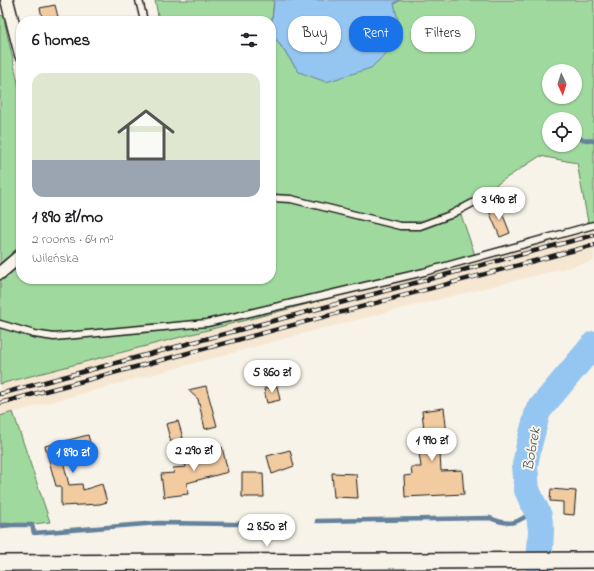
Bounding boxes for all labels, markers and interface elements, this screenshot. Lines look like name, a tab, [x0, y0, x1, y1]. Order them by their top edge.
chip: Buy	[288, 16, 341, 52]
chip: Rent	[349, 16, 403, 52]
chip: Filters	[411, 16, 475, 52]
text: 6 homes	[32, 28, 90, 53]
icon: filters	[238, 29, 260, 51]
north arrow	[542, 64, 582, 104]
map controls	[542, 64, 582, 152]
icon: home	[110, 99, 182, 171]
button: locate	[542, 112, 582, 152]
pin: 3 490 zł	[458, 187, 540, 221]
text: 3 490 zł	[481, 190, 517, 209]
text: 1 890 zł/mo	[32, 205, 103, 230]
text: 2 rooms · 64 m²	[32, 230, 114, 249]
text: Wileńska	[32, 249, 79, 268]
pin: 5 860 zł	[231, 360, 313, 394]
text: 5 860 zł	[253, 363, 291, 382]
water label: Bobrek	[517, 425, 547, 472]
pin: 1 990 zł	[391, 428, 473, 462]
text: 1 990 zł	[416, 431, 448, 450]
pin: 2 290 zł	[153, 438, 235, 472]
pin: 1 890 zł	[32, 440, 114, 474]
text: 2 290 zł	[175, 441, 213, 460]
text: 1 890 zł	[56, 443, 90, 462]
pin: 2 850 zł	[226, 514, 308, 548]
text: 2 850 zł	[247, 517, 287, 536]

